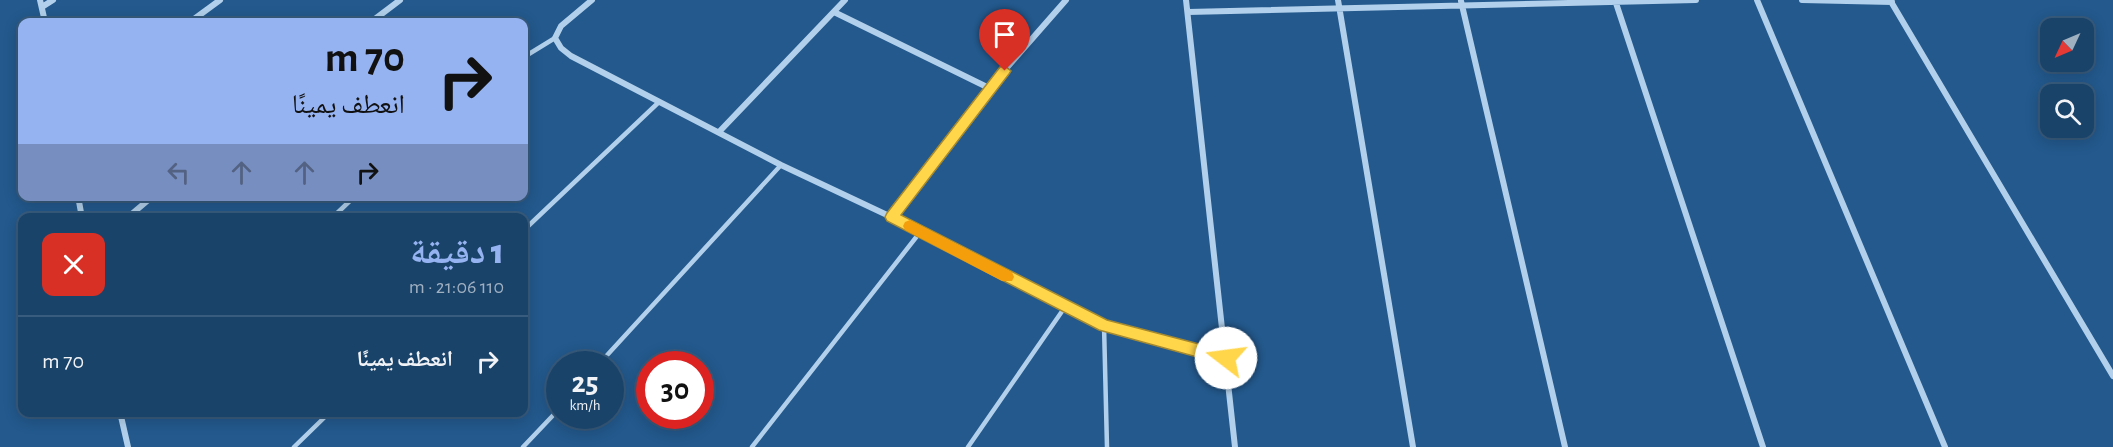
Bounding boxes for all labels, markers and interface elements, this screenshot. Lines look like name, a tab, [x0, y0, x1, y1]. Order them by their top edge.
pin	[979, 9, 1030, 71]
icon: arrive	[988, 18, 1021, 51]
north arrow	[2040, 18, 2094, 72]
map controls	[2040, 18, 2094, 138]
text: 70 m	[325, 37, 405, 79]
icon: right	[426, 42, 504, 120]
button: search	[2040, 84, 2094, 138]
text: انعطف يمينًا	[292, 91, 405, 118]
icon: left	[162, 156, 195, 189]
icon: ahead	[225, 156, 258, 189]
icon: ahead	[288, 156, 321, 189]
icon: right	[351, 156, 384, 189]
button: close	[42, 233, 105, 296]
text: 1 دقيقة	[410, 234, 504, 270]
text: 110 m · 21:06	[409, 277, 504, 297]
position arrow	[1194, 326, 1258, 390]
icon: right	[471, 345, 504, 378]
text: انعطف يمينًا	[356, 348, 453, 370]
text: 70 m	[42, 350, 84, 372]
speed limit sign: 30	[636, 351, 714, 429]
text: 25	[571, 368, 599, 398]
text: km/h	[570, 398, 600, 413]

